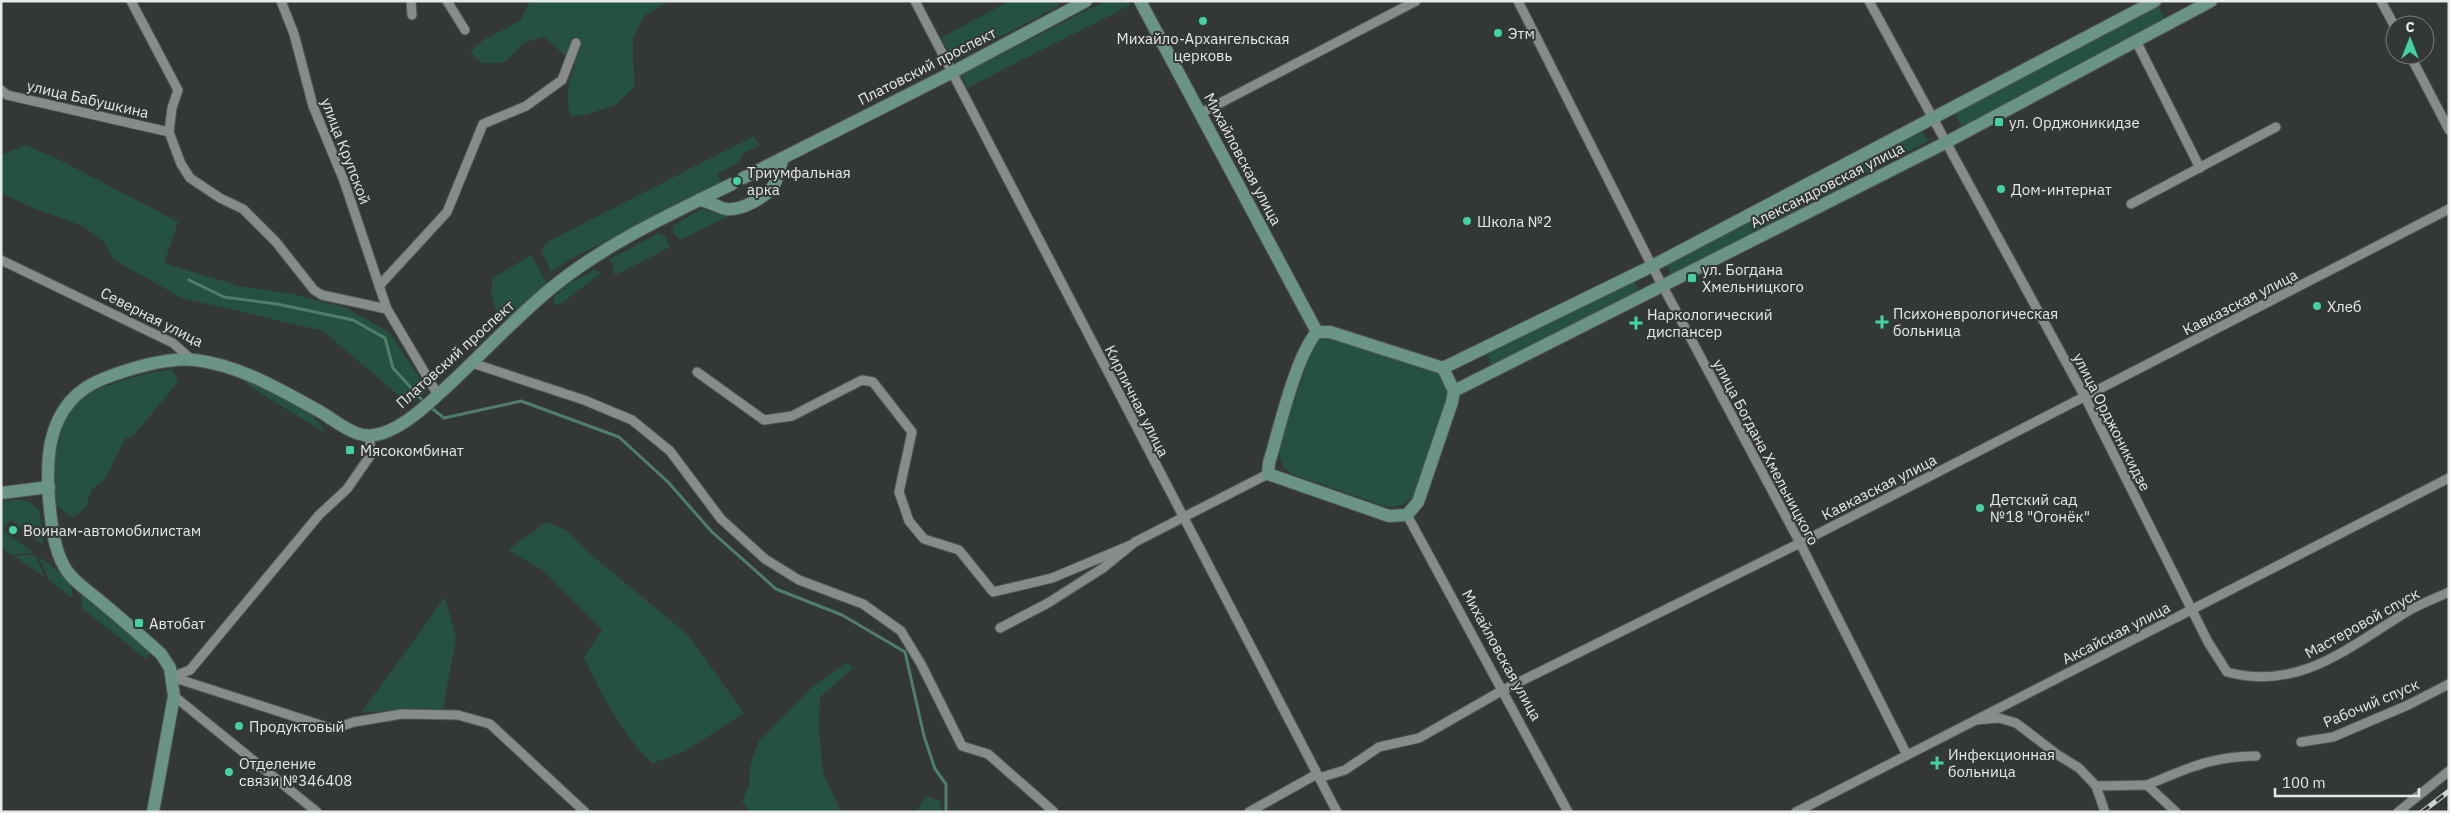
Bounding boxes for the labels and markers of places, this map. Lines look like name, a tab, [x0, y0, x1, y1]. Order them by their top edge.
marker: Михайло-Архангельская церковь	[1197, 15, 1209, 27]
place label: Этм	[1508, 24, 1535, 43]
marker: Этм	[1492, 27, 1504, 39]
place label: Михайло-Архангельская церковь	[1116, 29, 1290, 65]
place label: ул. Орджоникидзе	[2009, 113, 2140, 132]
marker: ул. Орджоникидзе	[1993, 116, 2005, 128]
place label: Триумфальная арка	[747, 163, 851, 199]
marker: Триумфальная арка	[731, 175, 743, 187]
place label: Дом-интернат	[2011, 180, 2112, 199]
marker: Дом-интернат	[1995, 183, 2007, 195]
place label: Школа №2	[1477, 212, 1552, 231]
marker: Школа №2	[1461, 215, 1473, 227]
place label: ул. Богдана Хмельницкого	[1702, 260, 1804, 296]
marker: ул. Богдана Хмельницкого	[1686, 272, 1698, 284]
place label: Хлеб	[2327, 297, 2361, 316]
marker: Хлеб	[2311, 300, 2323, 312]
place label: Психоневрологическая больница	[1893, 304, 2058, 340]
place label: Наркологический диспансер	[1647, 305, 1773, 341]
marker: Психоневрологическая больница	[1875, 315, 1889, 329]
marker: Наркологический диспансер	[1629, 316, 1643, 330]
place label: Мясокомбинат	[360, 441, 464, 460]
marker: Мясокомбинат	[344, 444, 356, 456]
place label: Детский сад №18 "Огонёк"	[1990, 490, 2090, 526]
marker: Детский сад №18 "Огонёк"	[1974, 502, 1986, 514]
place label: Воинам-автомобилистам	[23, 521, 201, 540]
marker: Воинам-автомобилистам	[7, 524, 19, 536]
place label: Автобат	[149, 614, 205, 633]
marker: Автобат	[133, 617, 145, 629]
place label: Продуктовый	[249, 717, 344, 736]
marker: Продуктовый	[233, 720, 245, 732]
place label: Инфекционная больница	[1948, 745, 2055, 781]
place label: Отделение связи №346408	[239, 754, 352, 790]
marker: Инфекционная больница	[1930, 756, 1944, 770]
marker: Отделение связи №346408	[223, 766, 235, 778]

